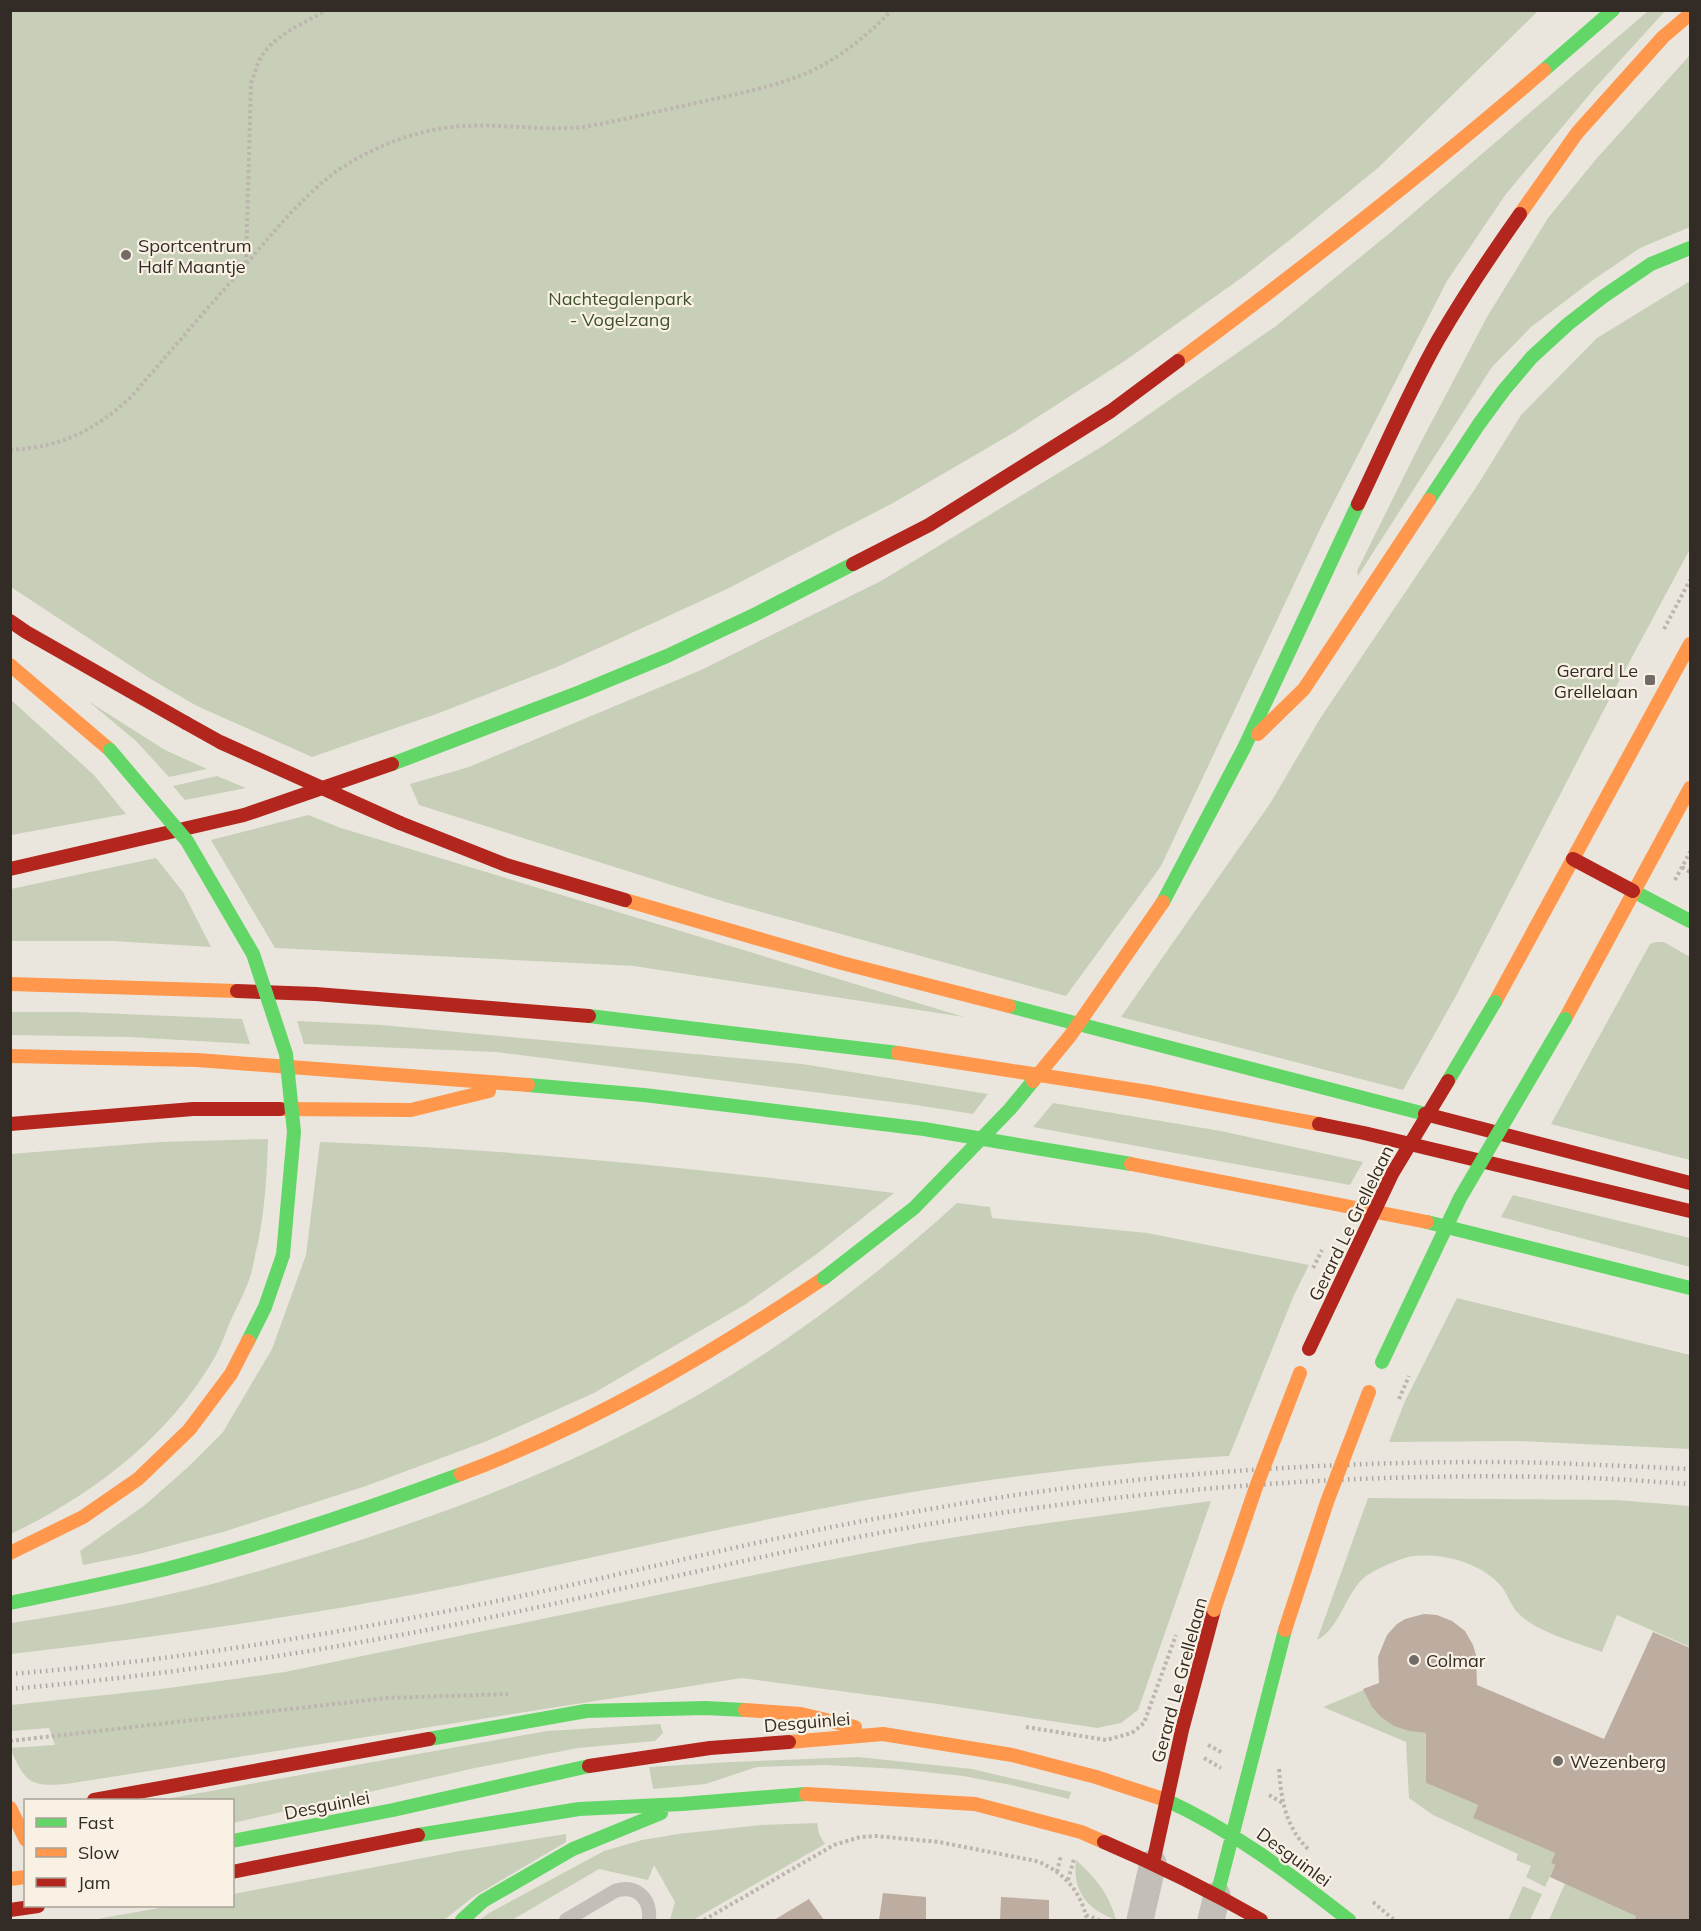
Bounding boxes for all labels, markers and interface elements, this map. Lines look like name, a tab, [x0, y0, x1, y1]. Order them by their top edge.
place label: Sportcentrum Half Maantje	[138, 234, 252, 278]
marker: Sportcentrum Half Maantje	[119, 248, 133, 262]
park label: Nachtegalenpark - Vogelzang	[548, 287, 692, 331]
place label: Gerard Le Grellelaan	[1554, 659, 1638, 703]
marker: Gerard Le Grellelaan	[1643, 673, 1657, 687]
street label: Gerard Le Grellelaan	[1303, 1141, 1399, 1305]
street label: Gerard Le Grellelaan	[1146, 1595, 1212, 1765]
place label: Colmar	[1426, 1649, 1486, 1672]
marker: Colmar	[1407, 1653, 1421, 1667]
street label: Desguinlei	[763, 1707, 851, 1737]
place label: Wezenberg	[1570, 1750, 1666, 1773]
marker: Wezenberg	[1551, 1754, 1565, 1768]
street label: Desguinlei	[282, 1785, 372, 1825]
legend	[24, 1799, 234, 1907]
text: Fast	[78, 1811, 114, 1834]
street label: Desguinlei	[1252, 1822, 1336, 1892]
text: Slow	[78, 1841, 120, 1864]
text: Jam	[78, 1871, 111, 1894]

